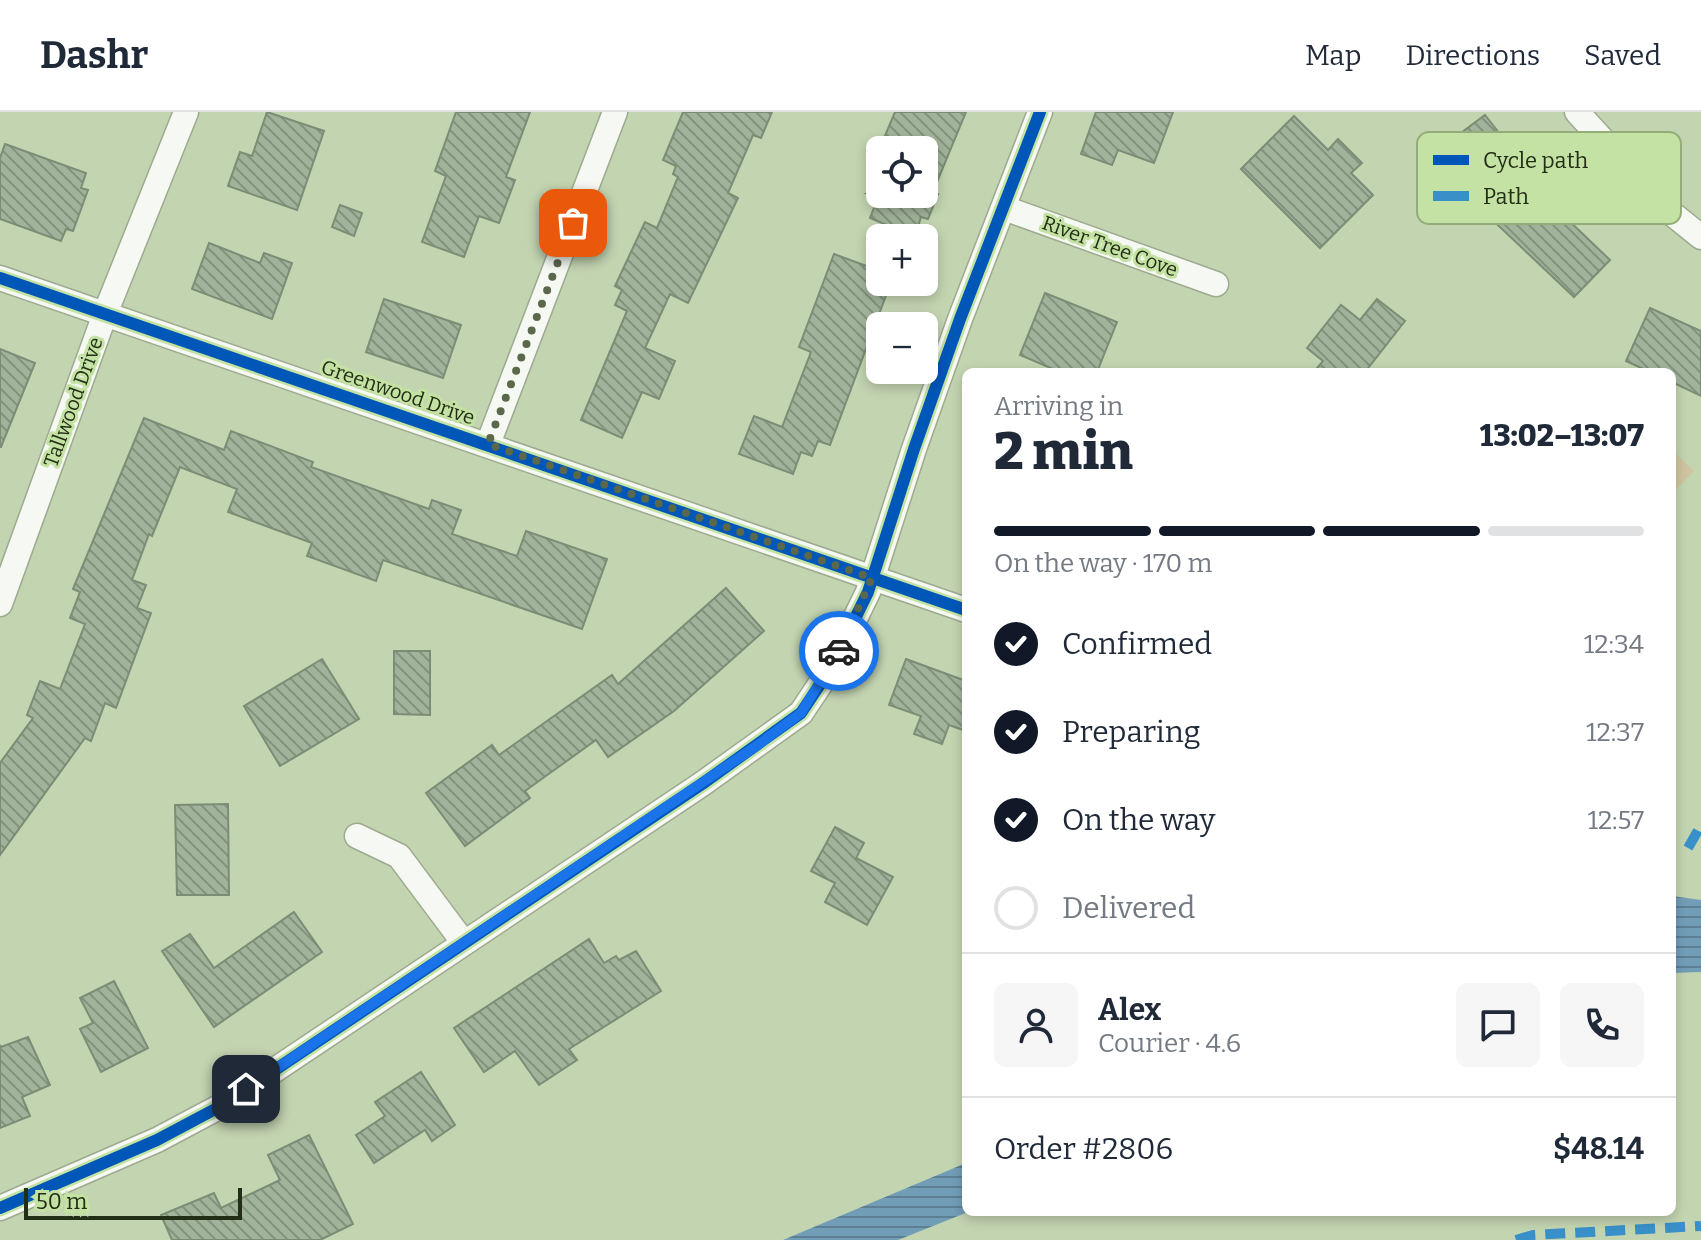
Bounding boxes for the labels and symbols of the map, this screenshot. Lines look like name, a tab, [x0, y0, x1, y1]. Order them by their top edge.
legend	[1417, 132, 1681, 224]
text: Cycle path	[1483, 147, 1588, 174]
text: Path	[1483, 183, 1529, 210]
pin	[539, 189, 607, 257]
street label: River Tree Cove	[1039, 210, 1181, 282]
street label: Tallwood Drive	[38, 334, 108, 470]
street label: Greenwood Drive	[318, 354, 478, 430]
courier	[799, 611, 879, 691]
pin	[212, 1055, 280, 1123]
scale bar	[24, 1184, 242, 1220]

